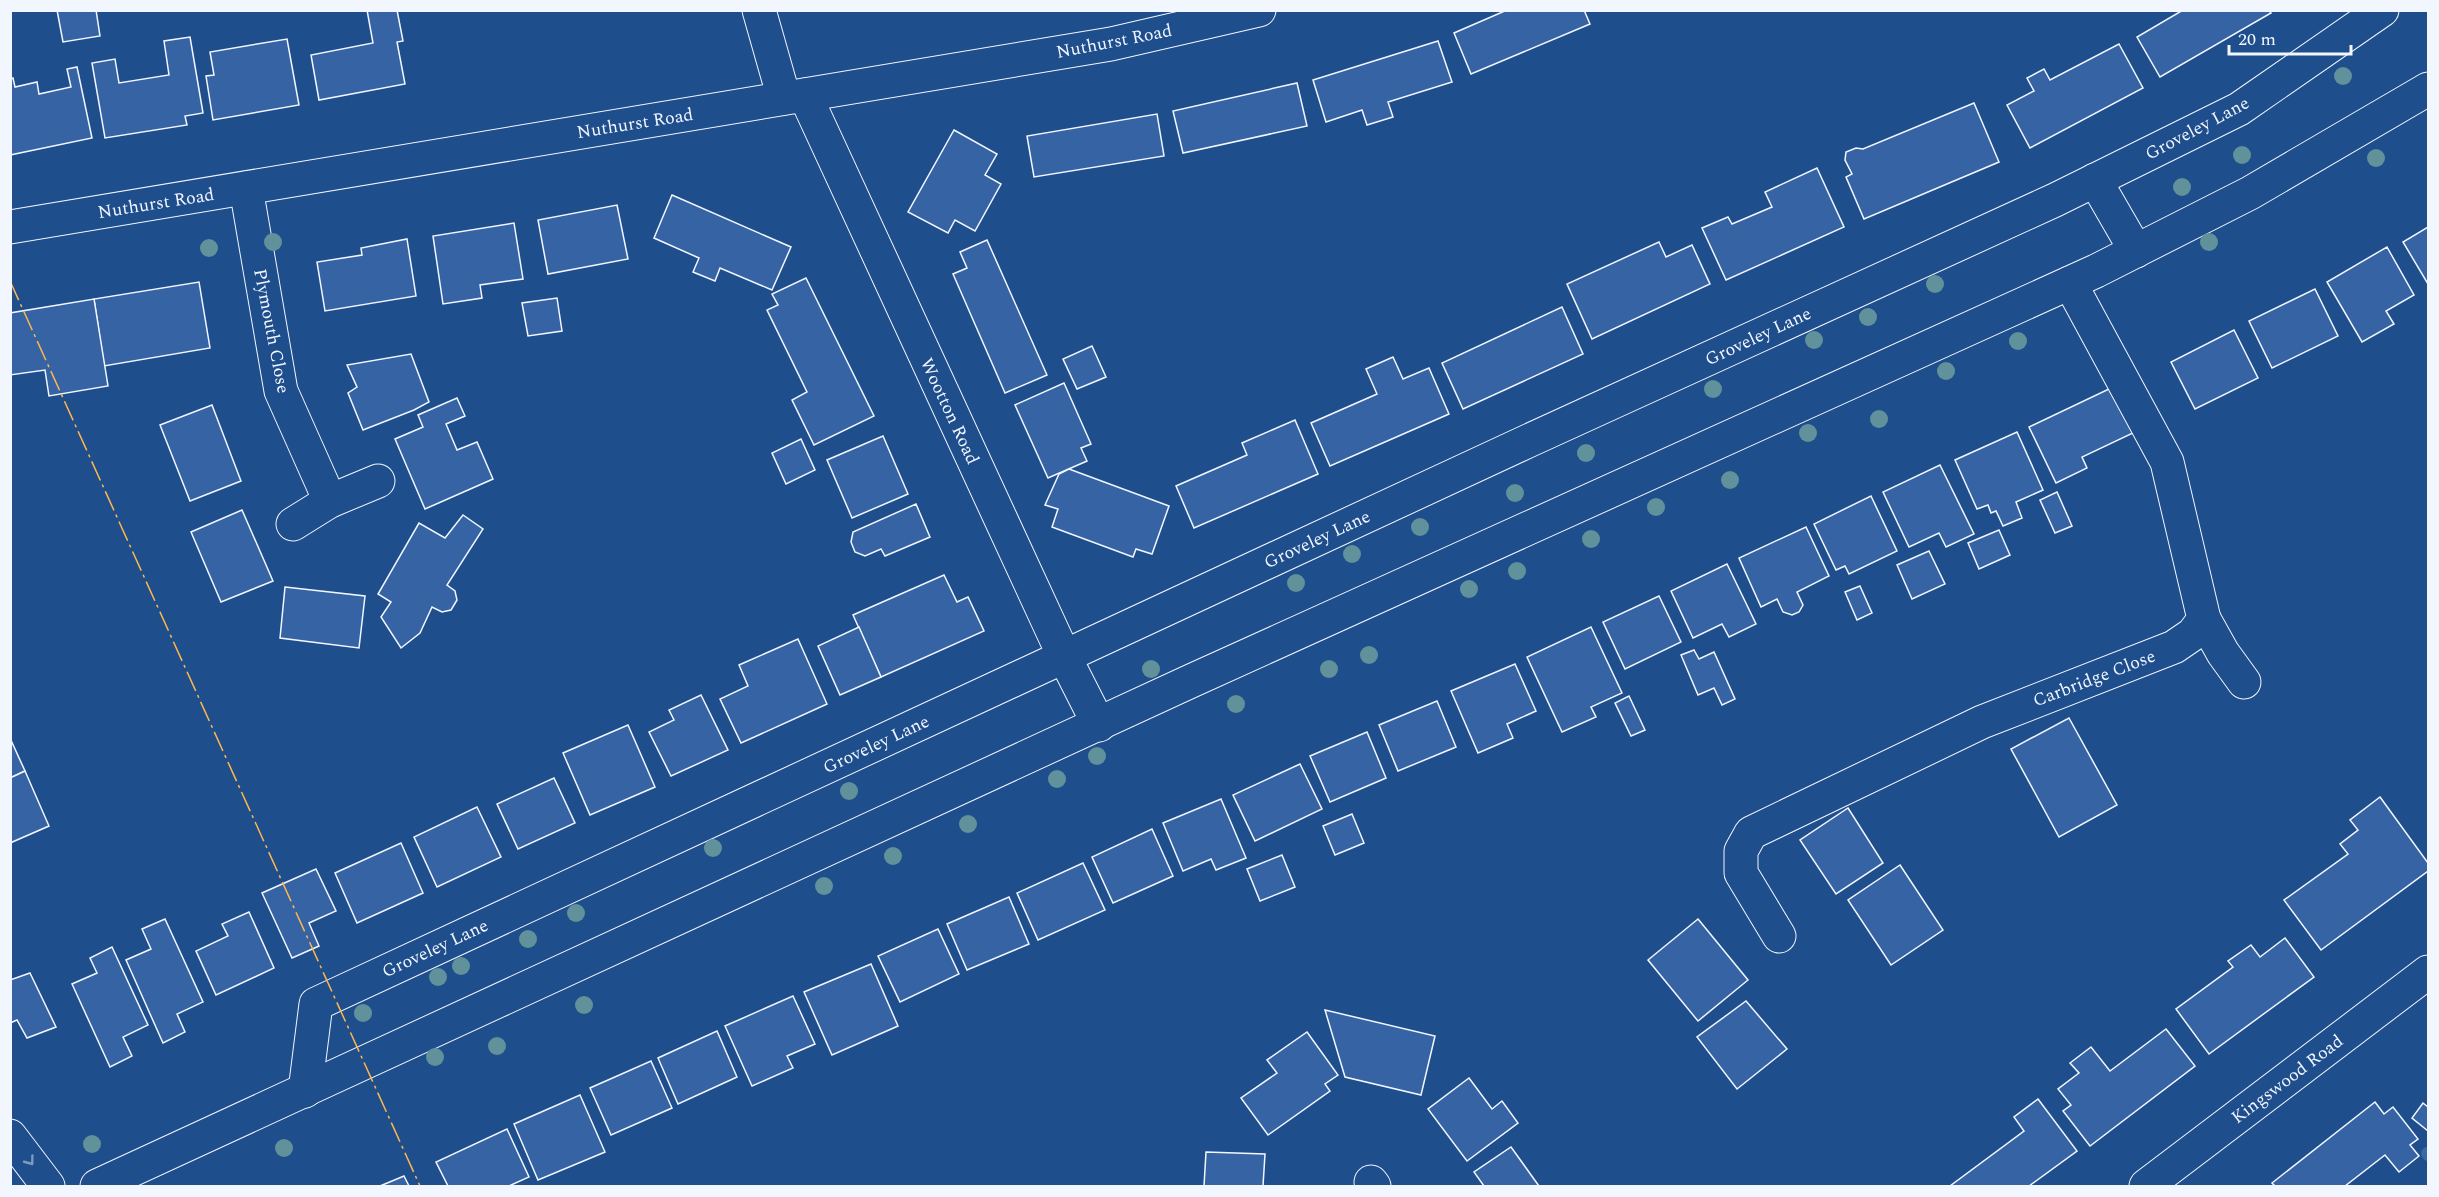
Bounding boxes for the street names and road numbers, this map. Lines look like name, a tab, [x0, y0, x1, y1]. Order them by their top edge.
street label: Nuthurst Road	[1054, 17, 1174, 66]
street label: Groveley Lane	[2140, 90, 2254, 167]
street label: Nuthurst Road	[575, 101, 695, 146]
street label: Nuthurst Road	[96, 181, 216, 226]
street label: Plymouth Close	[246, 266, 297, 396]
street label: Groveley Lane	[1701, 300, 1816, 373]
street label: Wootton Road	[913, 353, 986, 469]
street label: Groveley Lane	[1260, 503, 1375, 576]
street label: Carbridge Close	[2029, 643, 2159, 714]
street label: Groveley Lane	[819, 708, 934, 781]
street label: Groveley Lane	[378, 912, 493, 985]
street label: Kingswood Road	[2225, 1028, 2349, 1131]

